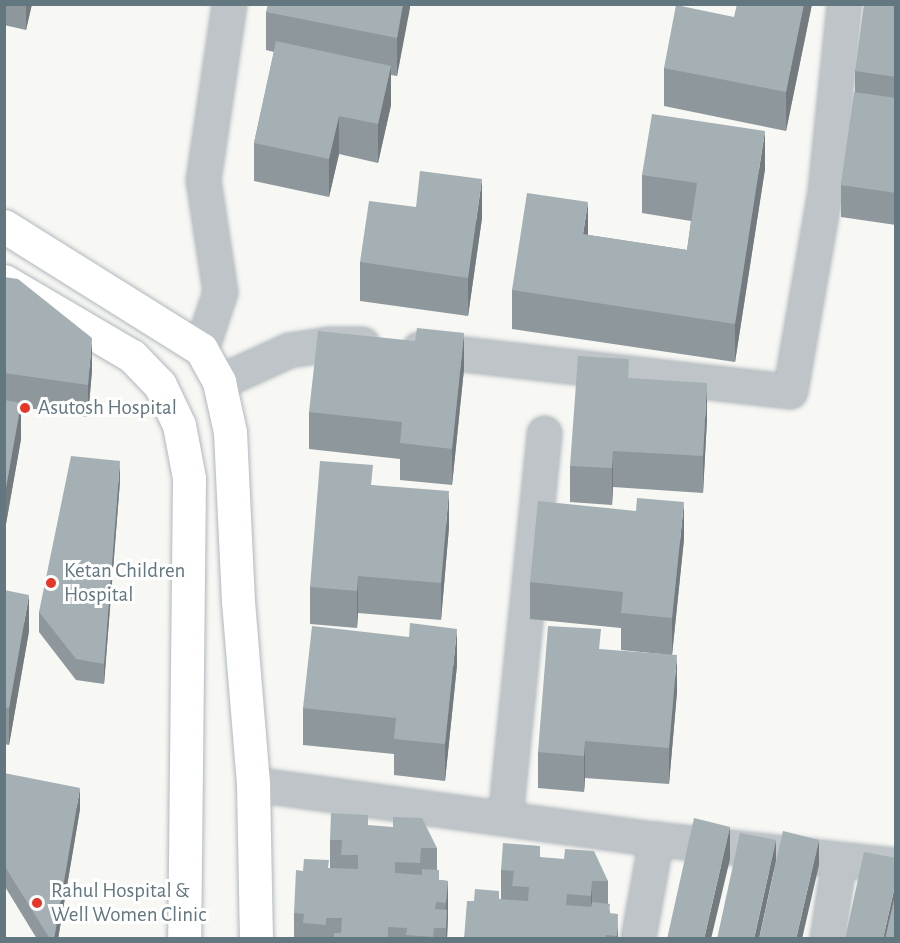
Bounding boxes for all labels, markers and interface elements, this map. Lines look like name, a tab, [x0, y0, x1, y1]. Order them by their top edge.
place label: Asutosh Hospital	[38, 395, 177, 421]
marker: Asutosh Hospital	[16, 399, 34, 417]
place label: Ketan Children Hospital	[64, 558, 185, 608]
marker: Ketan Children Hospital	[42, 574, 60, 592]
place label: Rahul Hospital & Well Women Clinic	[51, 878, 206, 928]
marker: Rahul Hospital & Well Women Clinic	[28, 894, 46, 912]

